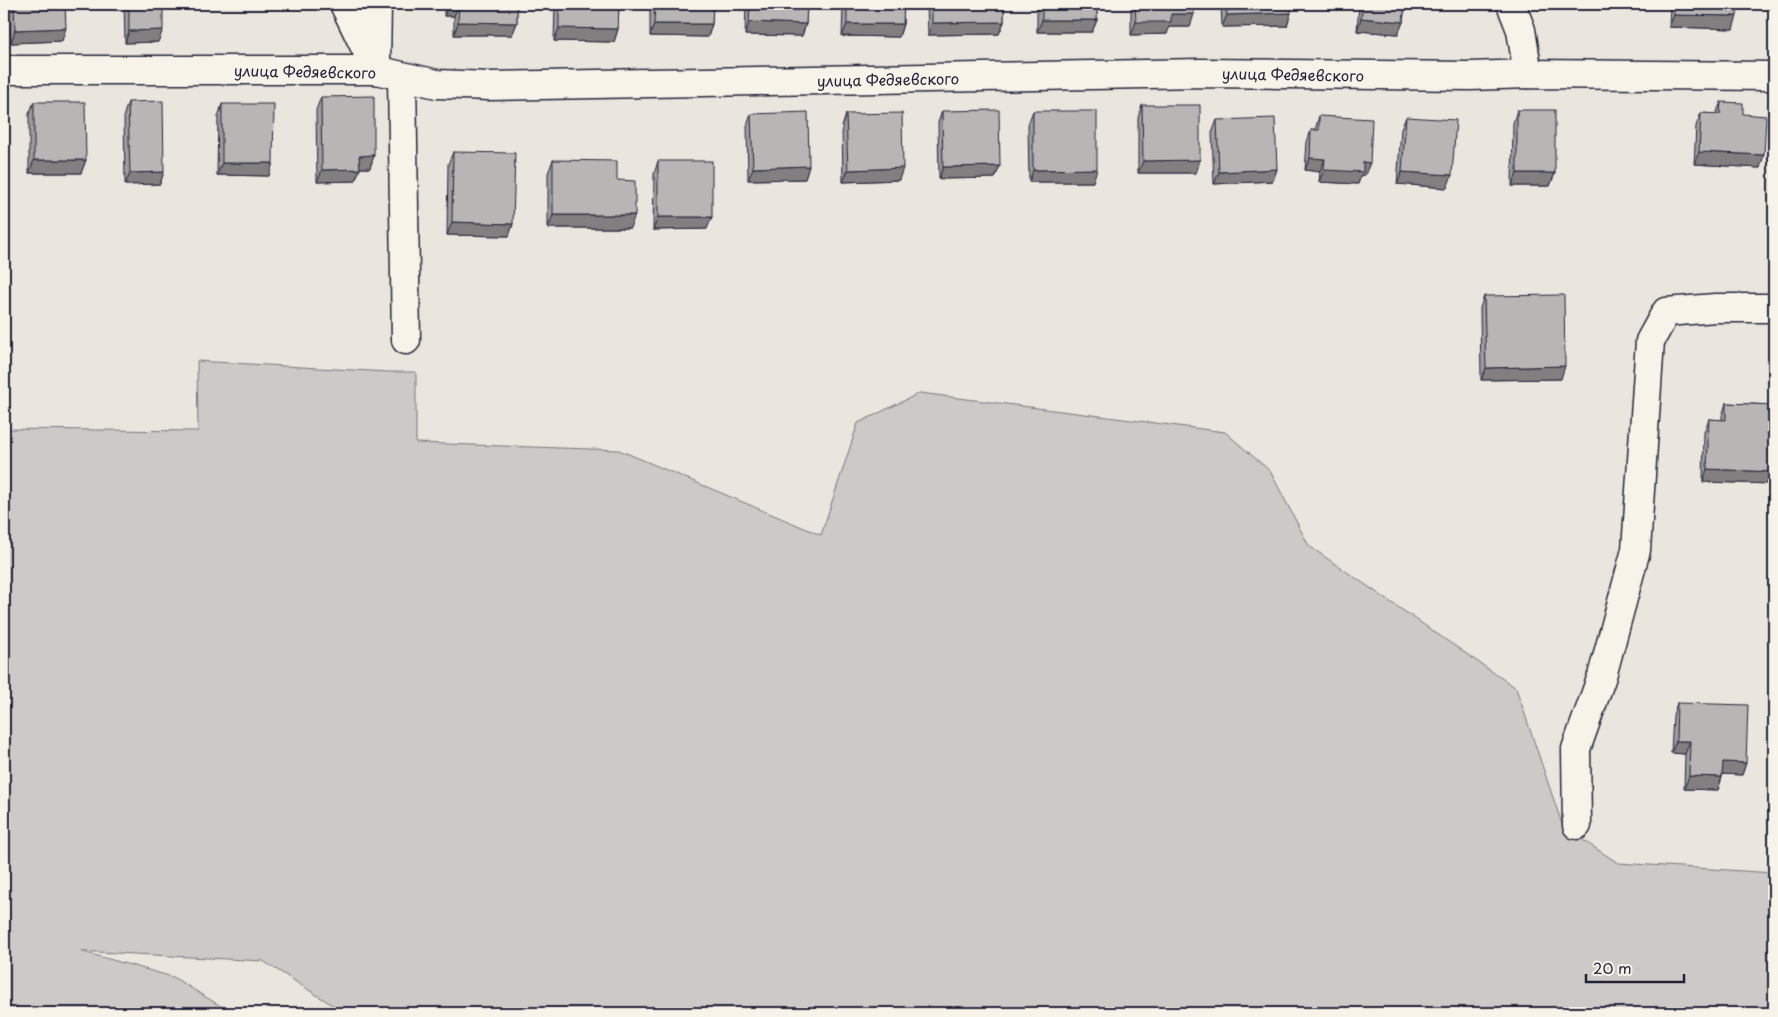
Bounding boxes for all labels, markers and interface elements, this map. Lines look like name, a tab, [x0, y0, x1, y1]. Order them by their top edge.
street label: улица Федяевского	[234, 58, 376, 84]
street label: улица Федяевского	[1222, 61, 1364, 87]
street label: улица Федяевского	[817, 66, 959, 92]
scale bar	[1586, 952, 1683, 984]
text: 20 m	[1593, 956, 1632, 979]

